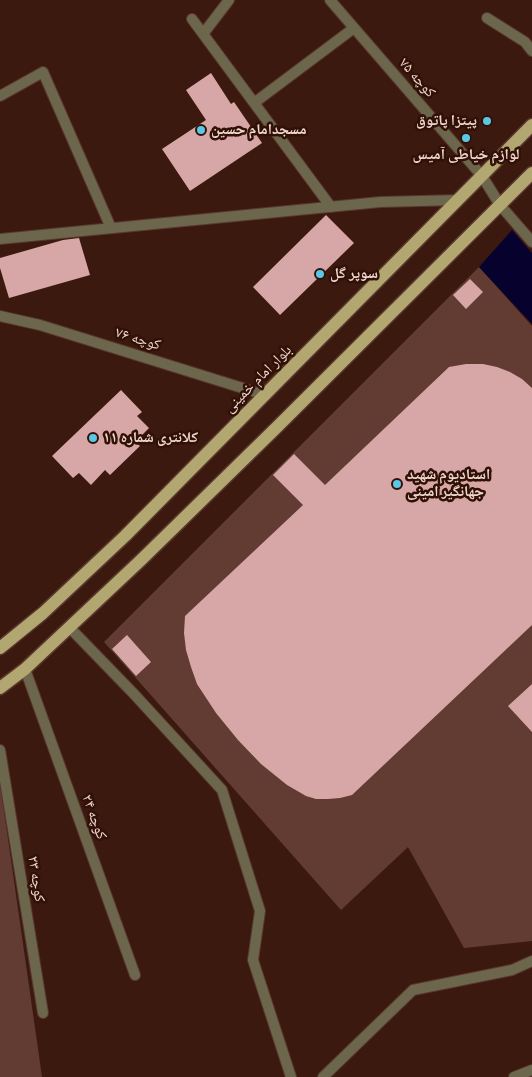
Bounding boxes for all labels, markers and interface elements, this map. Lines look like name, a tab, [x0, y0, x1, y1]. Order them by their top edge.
street label: کوچه ۷۵	[395, 55, 439, 101]
place label: پیتزا پاتوق	[416, 112, 477, 130]
marker: پیتزا پاتوق	[481, 115, 493, 127]
place label: مسجدامام حسین	[211, 121, 307, 139]
marker: مسجدامام حسین	[195, 124, 207, 136]
marker: لوازم خیاطی آمیس	[460, 132, 472, 144]
place label: لوازم خیاطی آمیس	[413, 146, 519, 164]
place label: سوپر گل	[330, 265, 378, 283]
marker: سوپر گل	[314, 268, 326, 280]
street label: کوچه ۷۶	[113, 324, 163, 354]
street label: بلوار امام خمینی	[220, 341, 296, 417]
place label: کلانتری شماره ۱۱	[103, 429, 198, 447]
marker: کلانتری شماره ۱۱	[87, 432, 99, 444]
place label: استادیوم شهید جهانگیر امینی	[407, 466, 490, 501]
marker: استادیوم شهید جهانگیر امینی	[391, 478, 403, 490]
street label: کوچه ۲۴	[78, 792, 110, 842]
street label: کوچه ۲۳	[23, 855, 49, 903]

